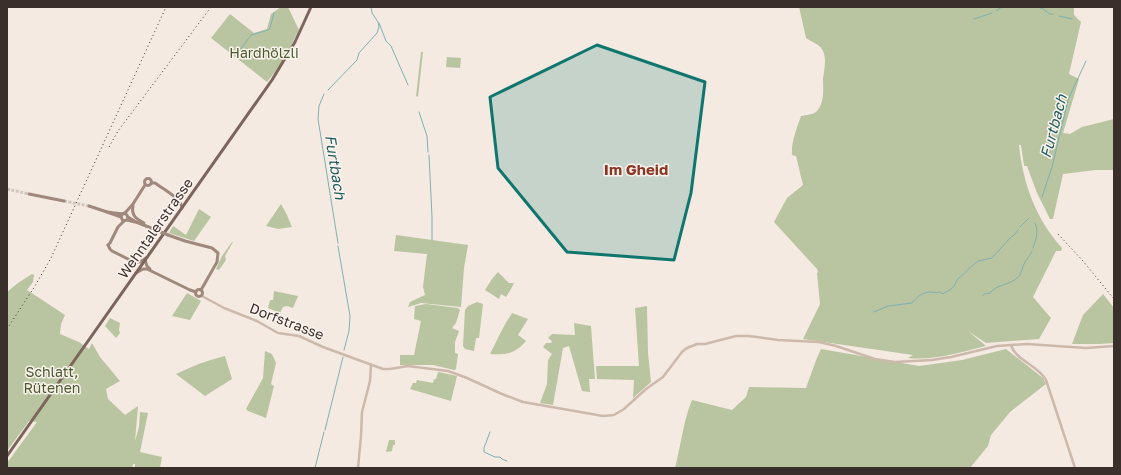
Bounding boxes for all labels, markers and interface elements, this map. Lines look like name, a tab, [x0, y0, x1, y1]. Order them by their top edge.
park label: Hardhölzli	[229, 44, 299, 61]
water label: Furtbach	[1036, 91, 1070, 160]
water label: Furtbach	[322, 133, 350, 201]
district label: Im Gheid	[604, 160, 668, 178]
street label: Wehntalerstrasse	[114, 174, 196, 282]
street label: Dorfstrasse	[247, 299, 327, 343]
park label: Schlatt, Rütenen	[24, 363, 80, 396]

